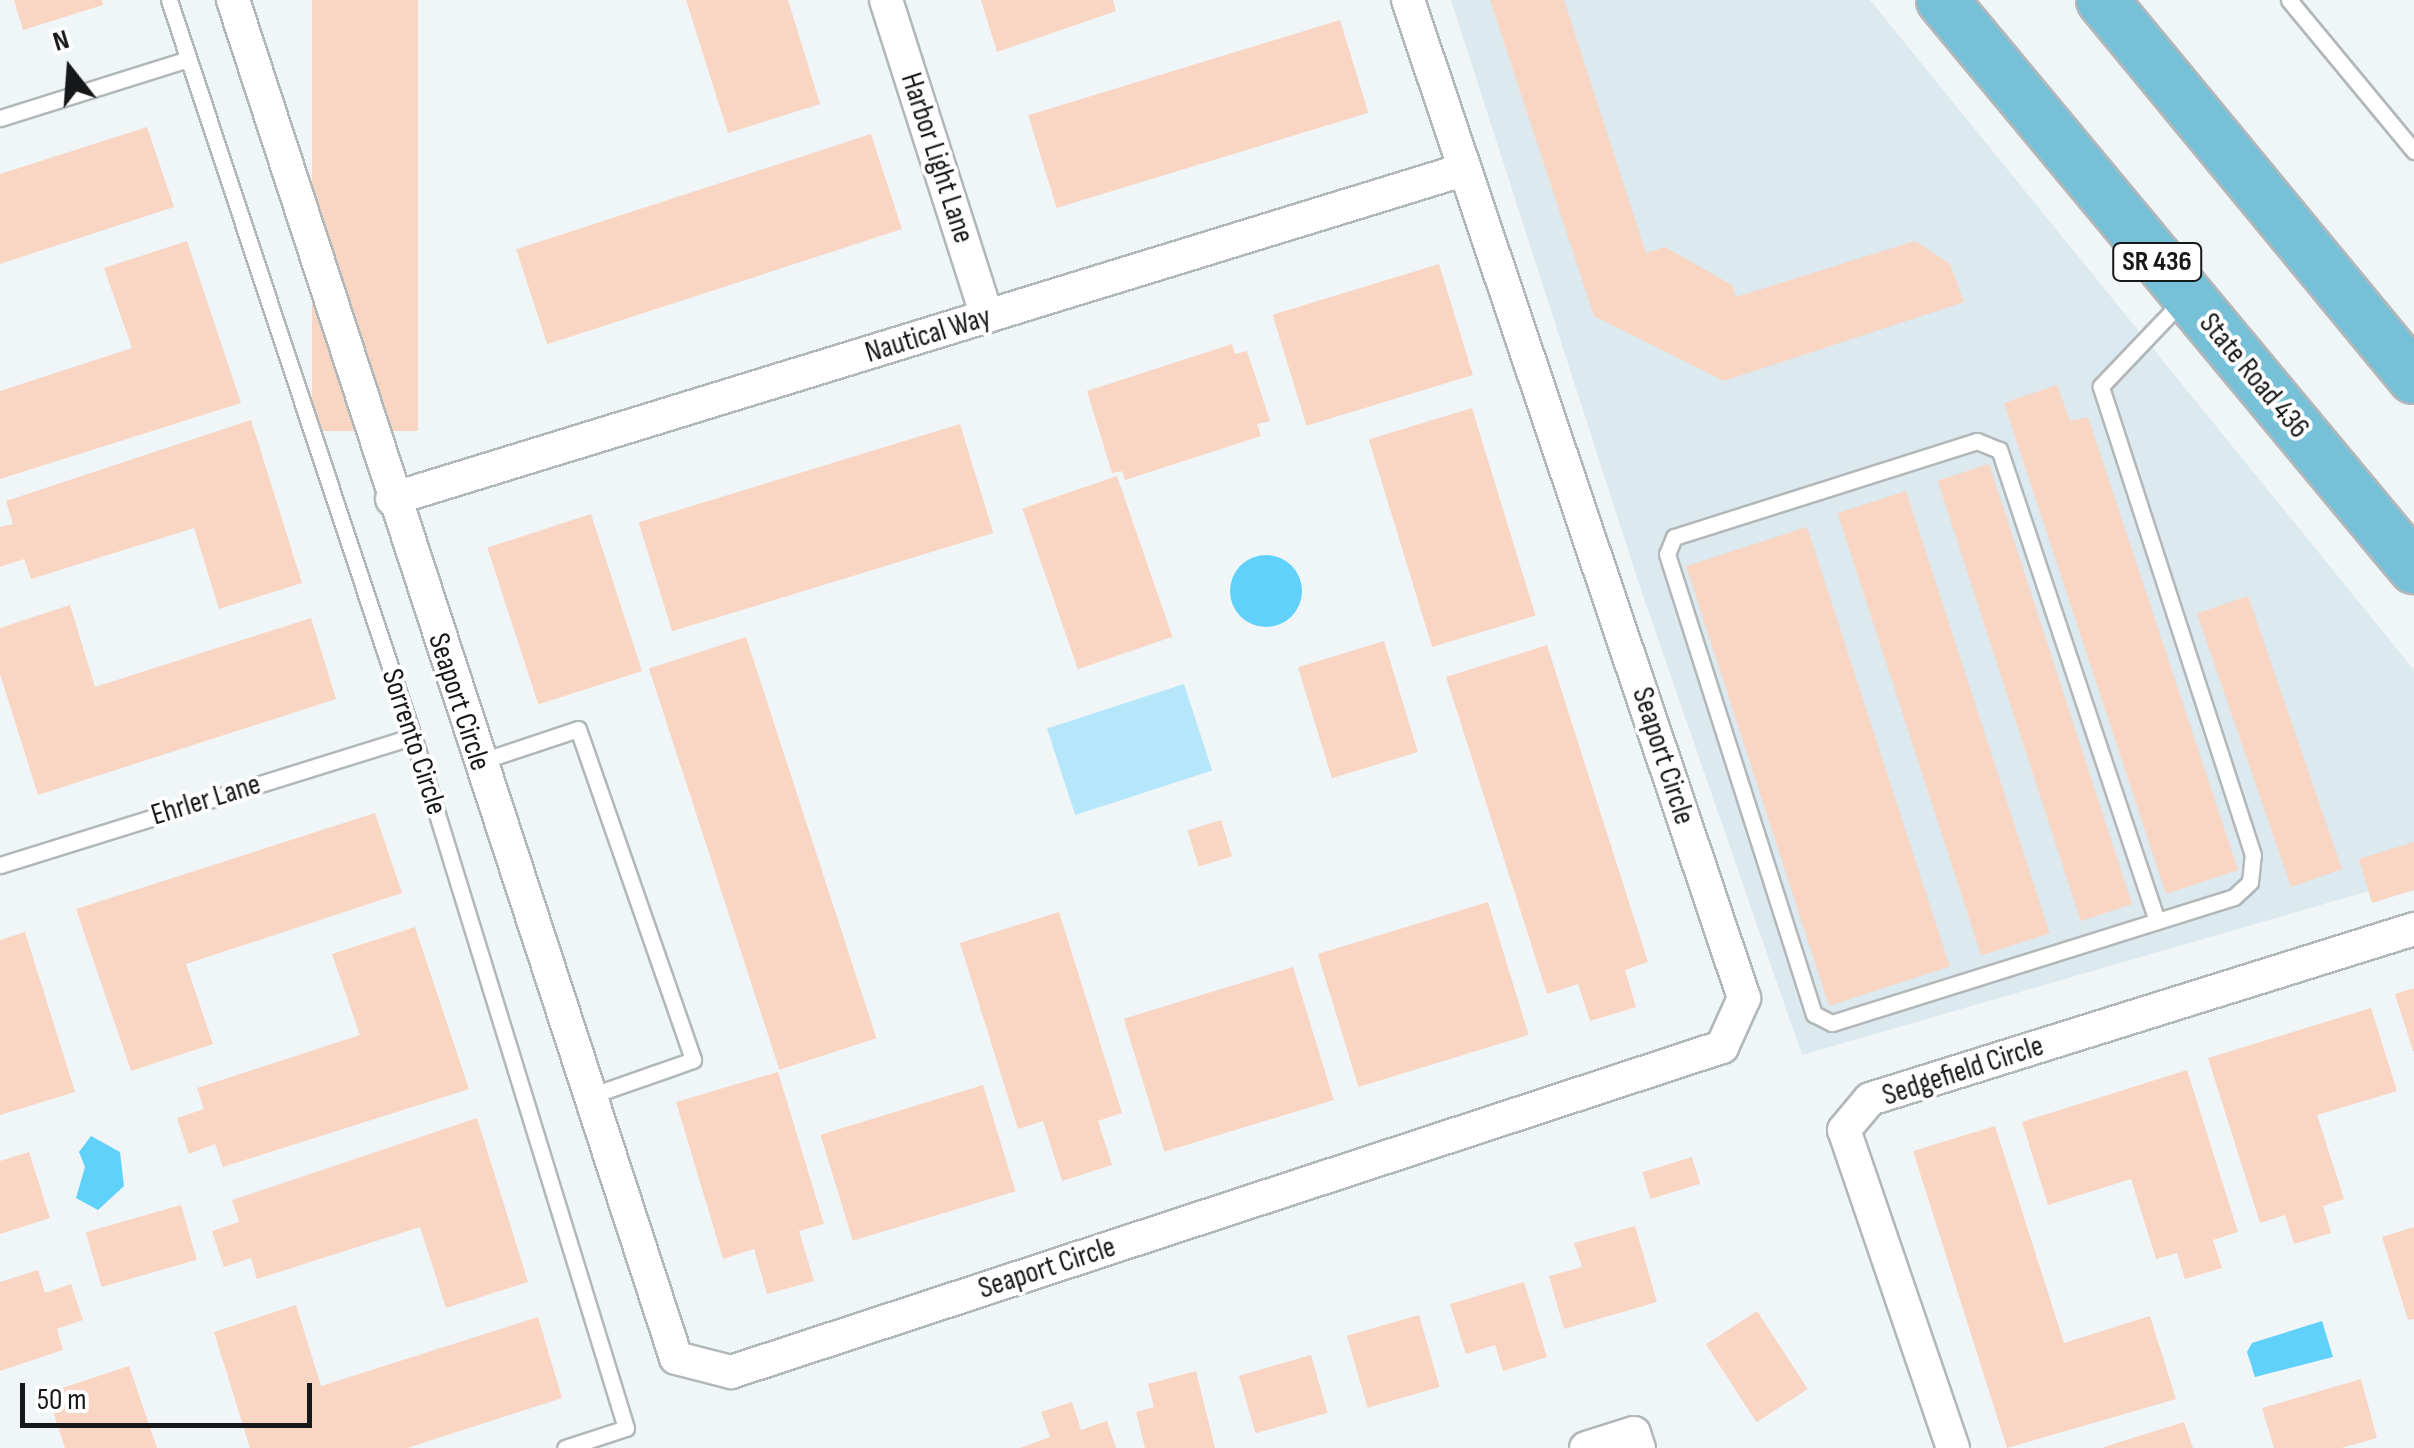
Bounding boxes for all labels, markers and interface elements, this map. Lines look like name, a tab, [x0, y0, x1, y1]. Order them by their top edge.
north arrow	[20, 20, 120, 120]
text: N	[49, 23, 73, 59]
street label: Harbor Light Lane	[893, 68, 981, 248]
road number: SR 436	[2112, 239, 2202, 285]
street label: Nautical Way	[861, 299, 995, 371]
street label: State Road 436	[2191, 306, 2317, 446]
street label: Seaport Circle	[420, 629, 498, 775]
street label: Sorrento Circle	[374, 665, 454, 819]
street label: Seaport Circle	[1624, 683, 1702, 829]
street label: Ehrler Lane	[147, 766, 265, 834]
street label: Sedgefield Circle	[1878, 1028, 2048, 1114]
street label: Seaport Circle	[974, 1229, 1120, 1307]
scale bar	[25, 1363, 318, 1425]
text: 50 m	[37, 1382, 86, 1418]

